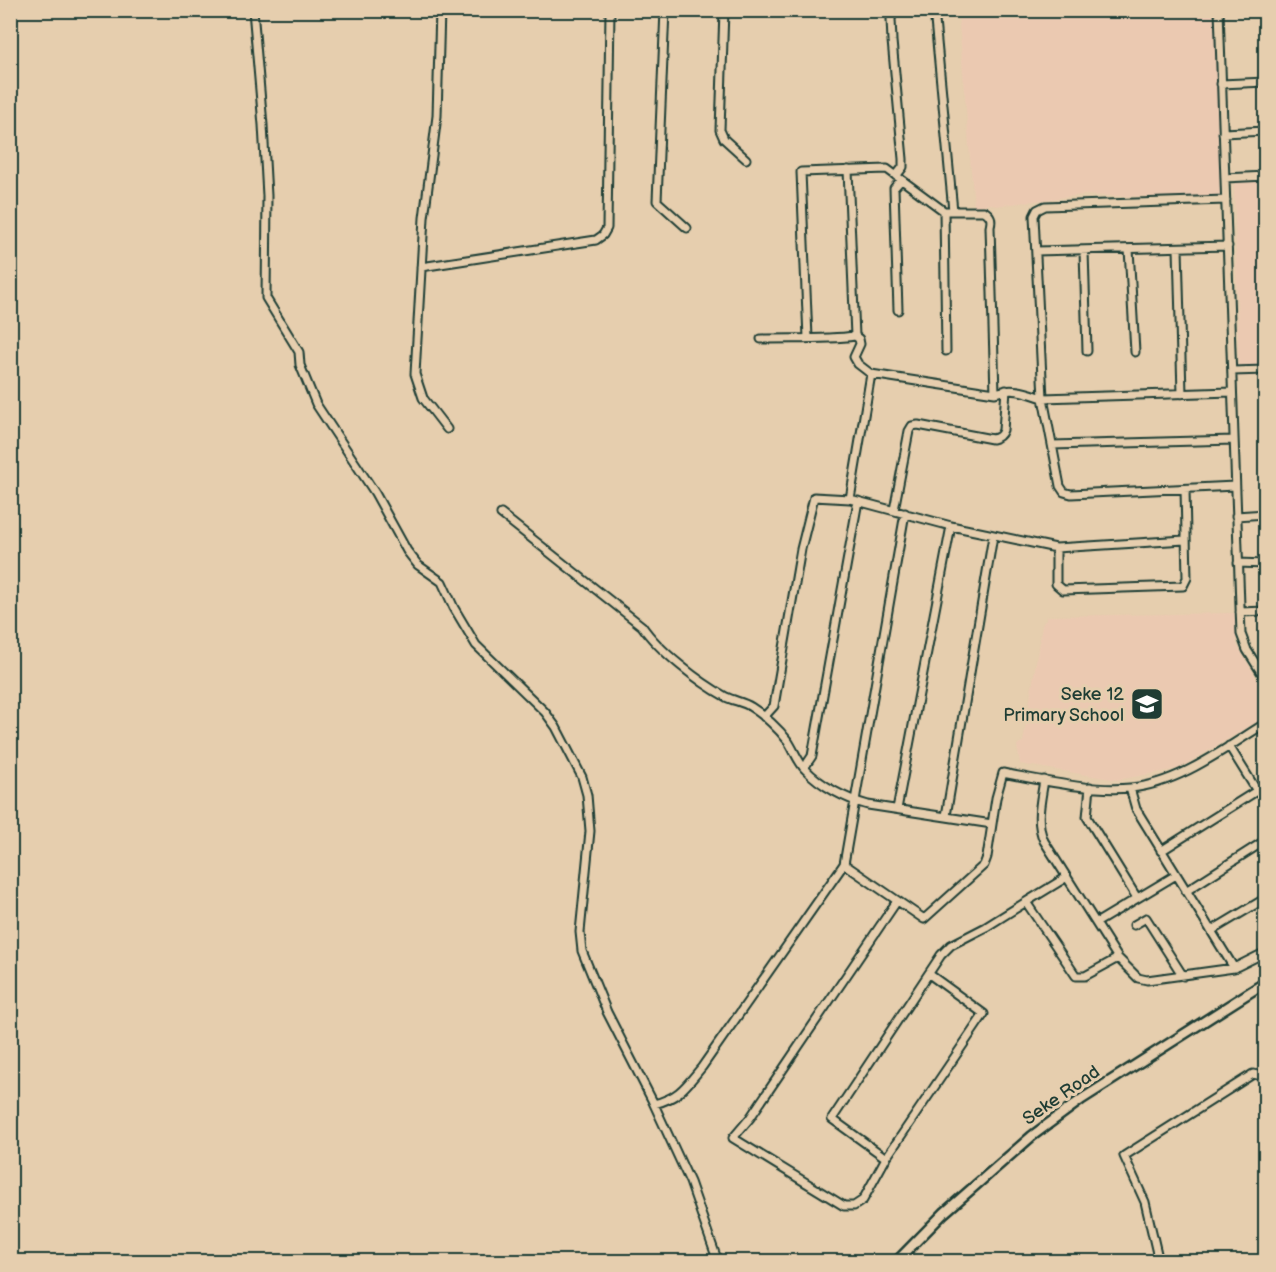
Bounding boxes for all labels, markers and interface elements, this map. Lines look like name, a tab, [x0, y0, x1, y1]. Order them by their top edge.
place label: Seke 12 Primary School	[1003, 684, 1124, 726]
school or university icon: Seke 12 Primary School	[1129, 686, 1165, 722]
street label: Seke Road	[1019, 1061, 1104, 1130]

